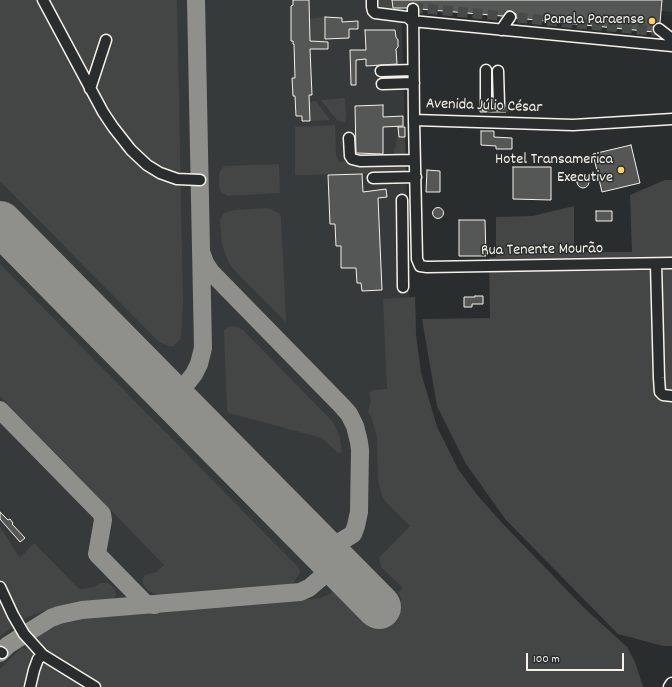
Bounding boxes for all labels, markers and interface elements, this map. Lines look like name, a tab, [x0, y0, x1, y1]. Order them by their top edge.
place label: Panela Paraense	[543, 11, 644, 31]
marker: Panela Paraense	[647, 16, 657, 26]
street label: Avenida Júlio César	[425, 95, 543, 119]
place label: Hotel Transamerica Executive	[495, 151, 613, 189]
marker: Hotel Transamerica Executive	[616, 165, 626, 175]
street label: Rua Tenente Mourão	[481, 240, 603, 262]
scale bar	[528, 645, 626, 671]
text: 100 m	[533, 651, 560, 668]

